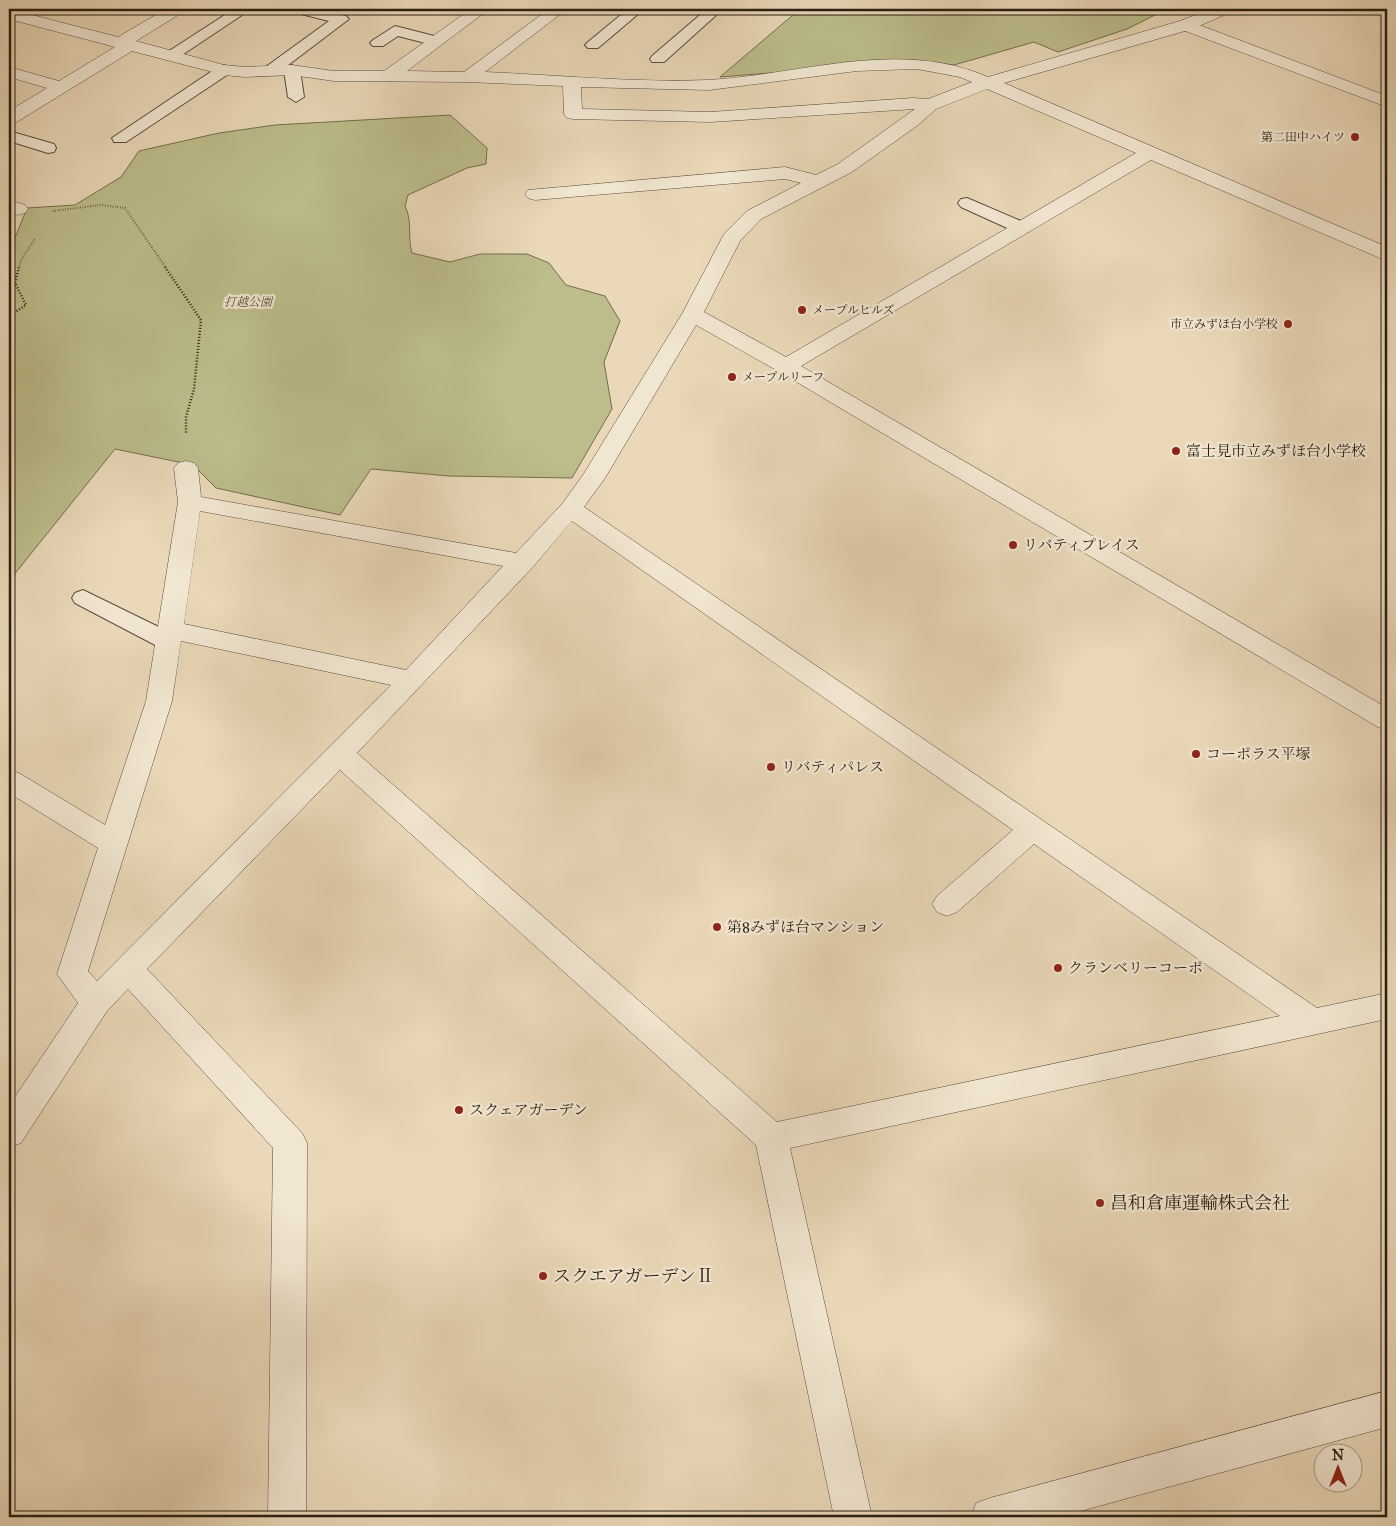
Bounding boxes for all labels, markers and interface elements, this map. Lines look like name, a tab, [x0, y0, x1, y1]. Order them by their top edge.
place label: 第二田中ハイツ	[1261, 130, 1345, 144]
marker: 第二田中ハイツ	[1349, 131, 1361, 143]
park label: 打越公園	[224, 295, 274, 309]
place label: メープルヒルズ	[812, 303, 895, 317]
marker: メープルヒルズ	[796, 304, 808, 316]
place label: 市立みずほ台小学校	[1170, 317, 1278, 331]
marker: 市立みずほ台小学校	[1282, 318, 1294, 330]
place label: メープルリーフ	[742, 370, 824, 384]
marker: メープルリーフ	[726, 371, 738, 383]
place label: 富士見市立みずほ台小学校	[1186, 442, 1366, 460]
marker: 富士見市立みずほ台小学校	[1170, 445, 1182, 457]
place label: リバティプレイス	[1023, 536, 1140, 554]
marker: リバティプレイス	[1007, 539, 1019, 551]
place label: コーポラス平塚	[1206, 745, 1311, 763]
marker: コーポラス平塚	[1190, 748, 1202, 760]
place label: リバティパレス	[781, 758, 884, 776]
marker: リバティパレス	[765, 761, 777, 773]
place label: 第8みずほ台マンション	[727, 918, 884, 936]
marker: 第8みずほ台マンション	[711, 921, 723, 933]
place label: クランベリーコーポ	[1068, 959, 1203, 977]
marker: クランベリーコーポ	[1052, 962, 1064, 974]
place label: スクェアガーデン	[469, 1101, 588, 1119]
marker: スクェアガーデン	[453, 1104, 465, 1116]
place label: 昌和倉庫運輸株式会社	[1110, 1192, 1290, 1214]
marker: 昌和倉庫運輸株式会社	[1094, 1197, 1106, 1209]
place label: スクエアガーデンⅡ	[553, 1265, 714, 1287]
marker: スクエアガーデンⅡ	[537, 1270, 549, 1282]
north arrow	[1314, 1444, 1364, 1494]
text: N	[1332, 1447, 1344, 1464]

